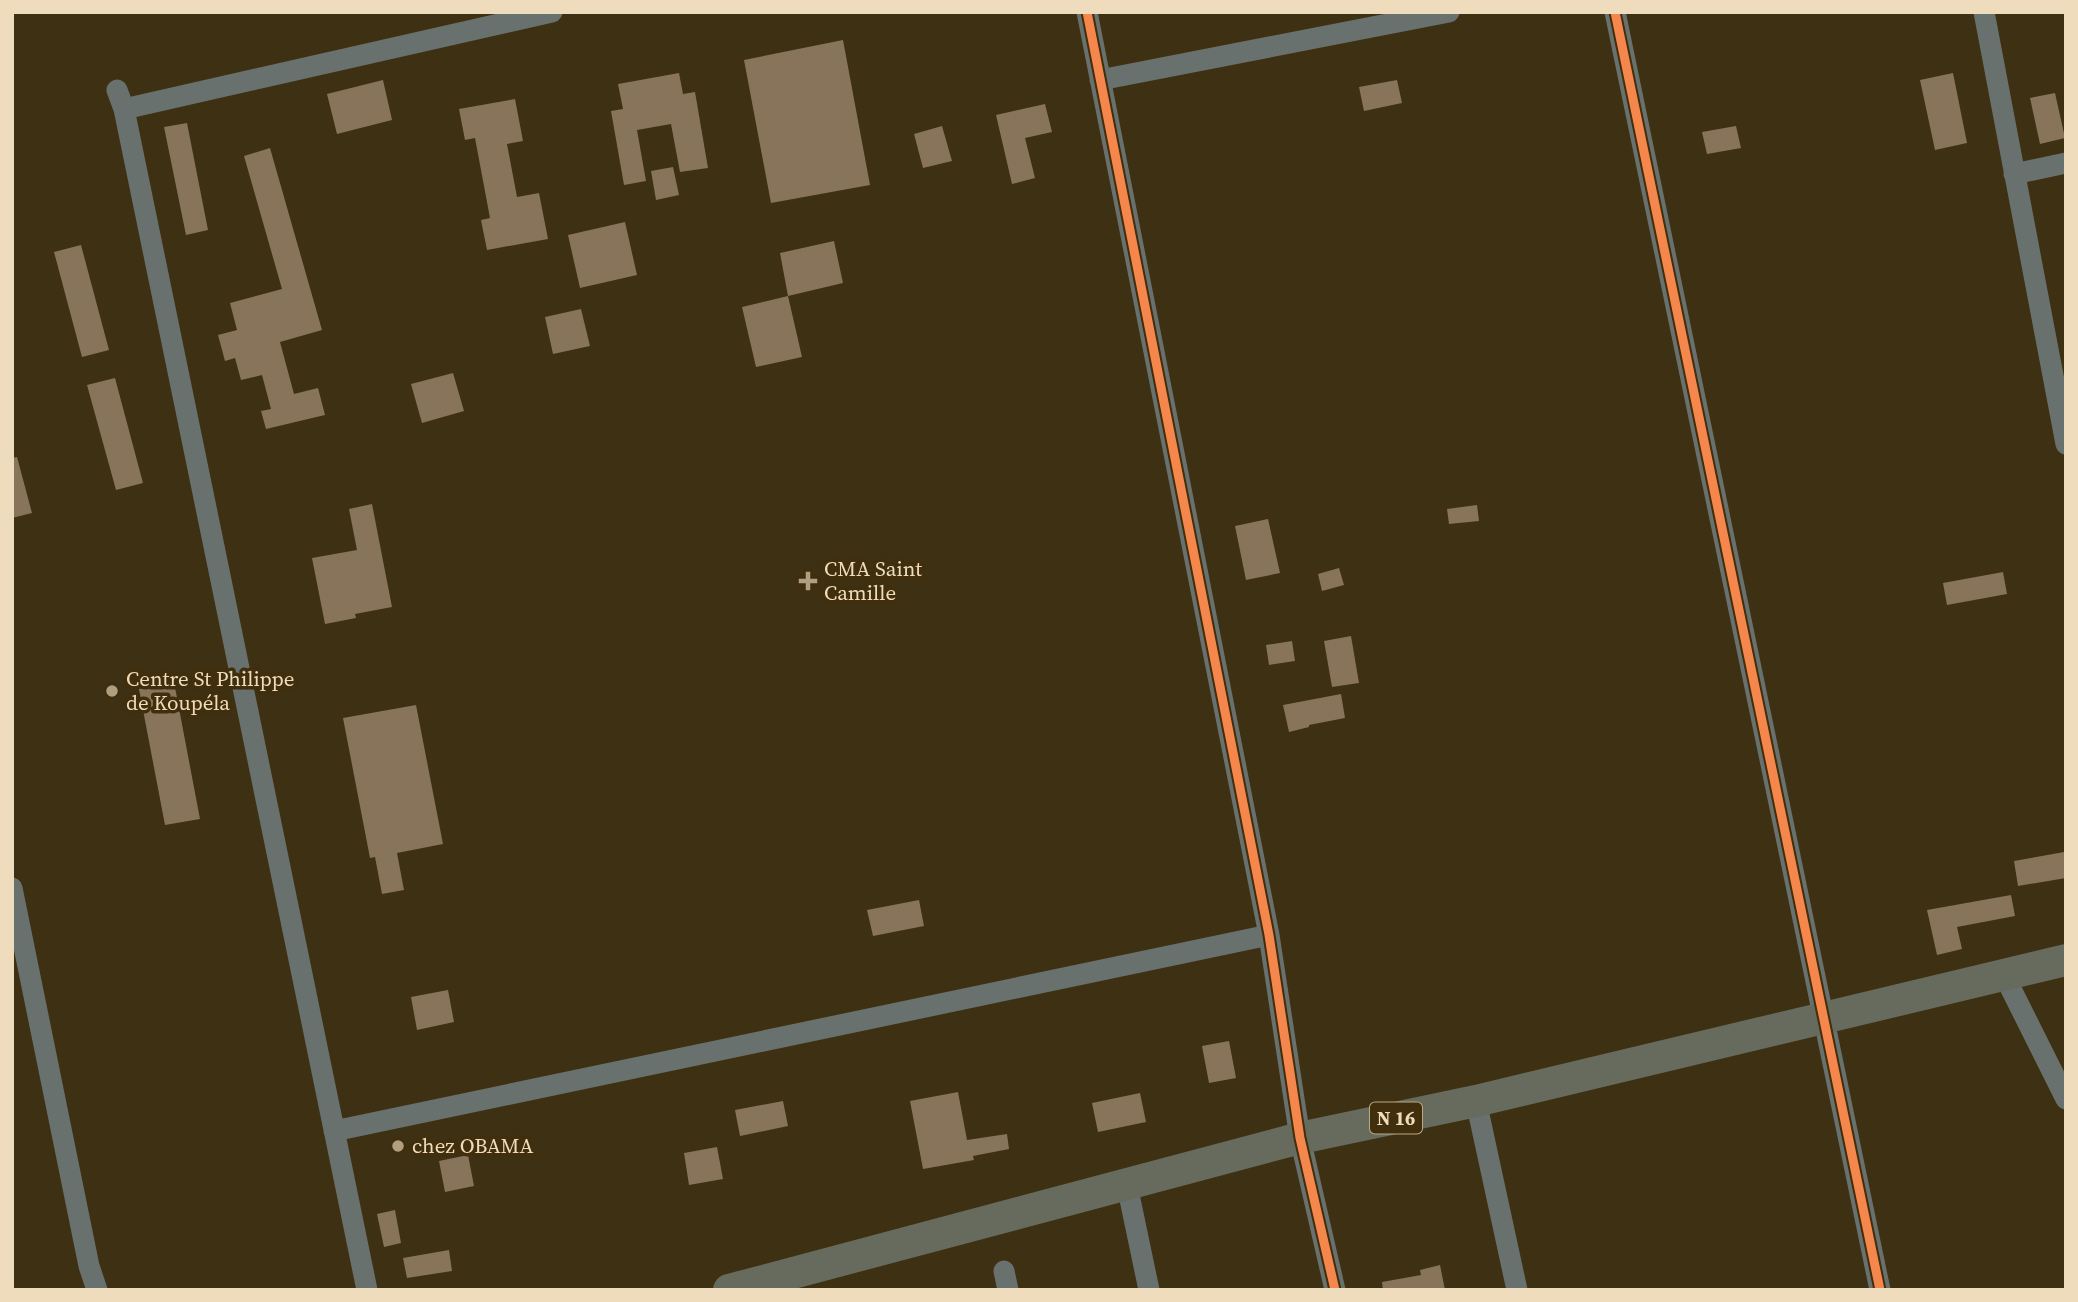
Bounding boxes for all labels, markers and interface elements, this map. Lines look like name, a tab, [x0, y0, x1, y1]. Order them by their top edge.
place label: CMA Saint Camille	[824, 554, 922, 607]
marker: CMA Saint Camille	[798, 571, 818, 591]
place label: Centre St Philippe de Koupéla	[126, 664, 294, 717]
marker: Centre St Philippe de Koupéla	[104, 683, 120, 699]
road number: N 16	[1370, 1102, 1422, 1134]
place label: chez OBAMA	[412, 1131, 533, 1160]
marker: chez OBAMA	[390, 1138, 406, 1154]

